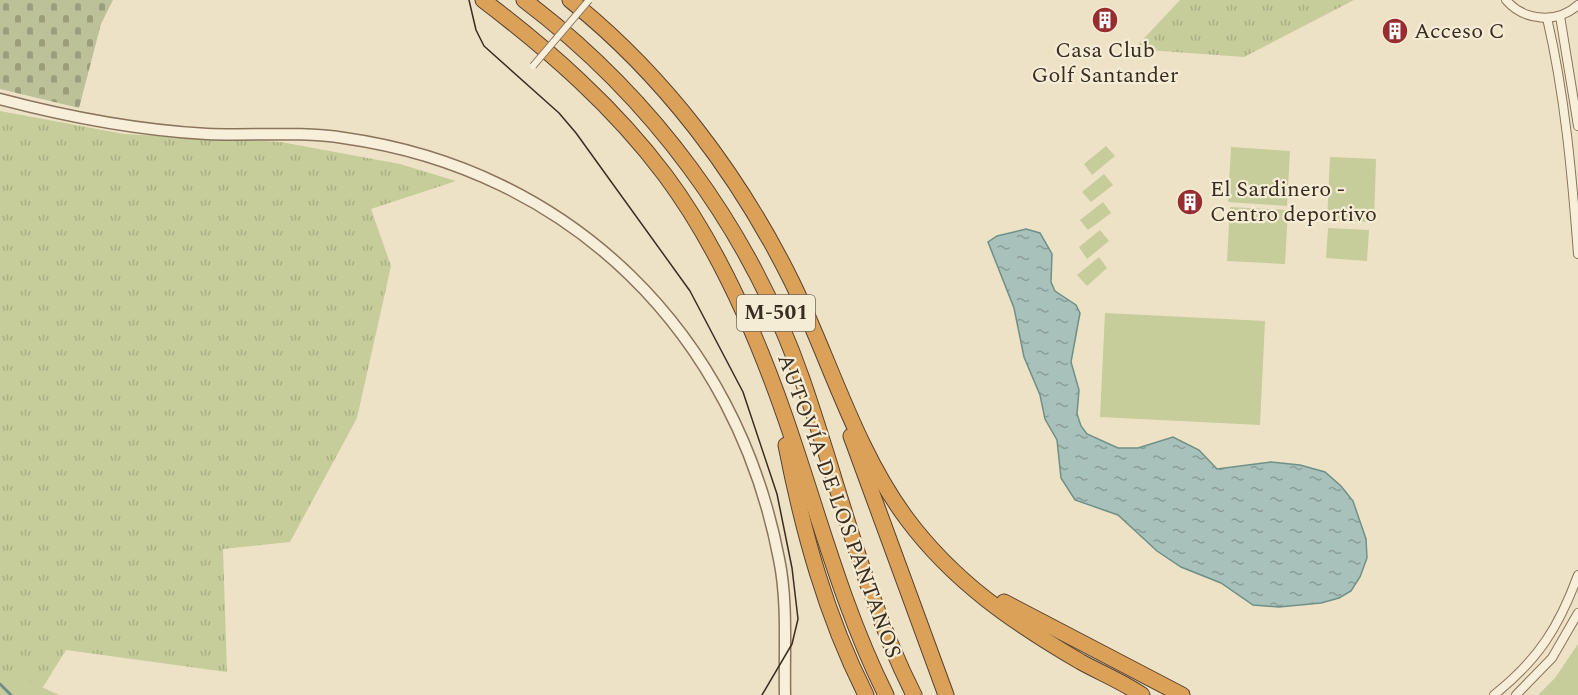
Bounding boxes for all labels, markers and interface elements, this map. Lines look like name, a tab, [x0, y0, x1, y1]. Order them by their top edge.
building icon: Casa Club Golf Santander	[1090, 5, 1120, 35]
place label: Acceso C	[1414, 15, 1505, 48]
building icon: Acceso C	[1380, 16, 1410, 46]
place label: Casa Club Golf Santander	[1032, 34, 1179, 92]
place label: El Sardinero - Centro deportivo	[1210, 173, 1377, 231]
building icon: El Sardinero - Centro deportivo	[1175, 187, 1205, 217]
road number: M-501	[737, 295, 815, 331]
street label: AUTOVÍA DE LOS PANTANOS	[768, 349, 910, 663]

